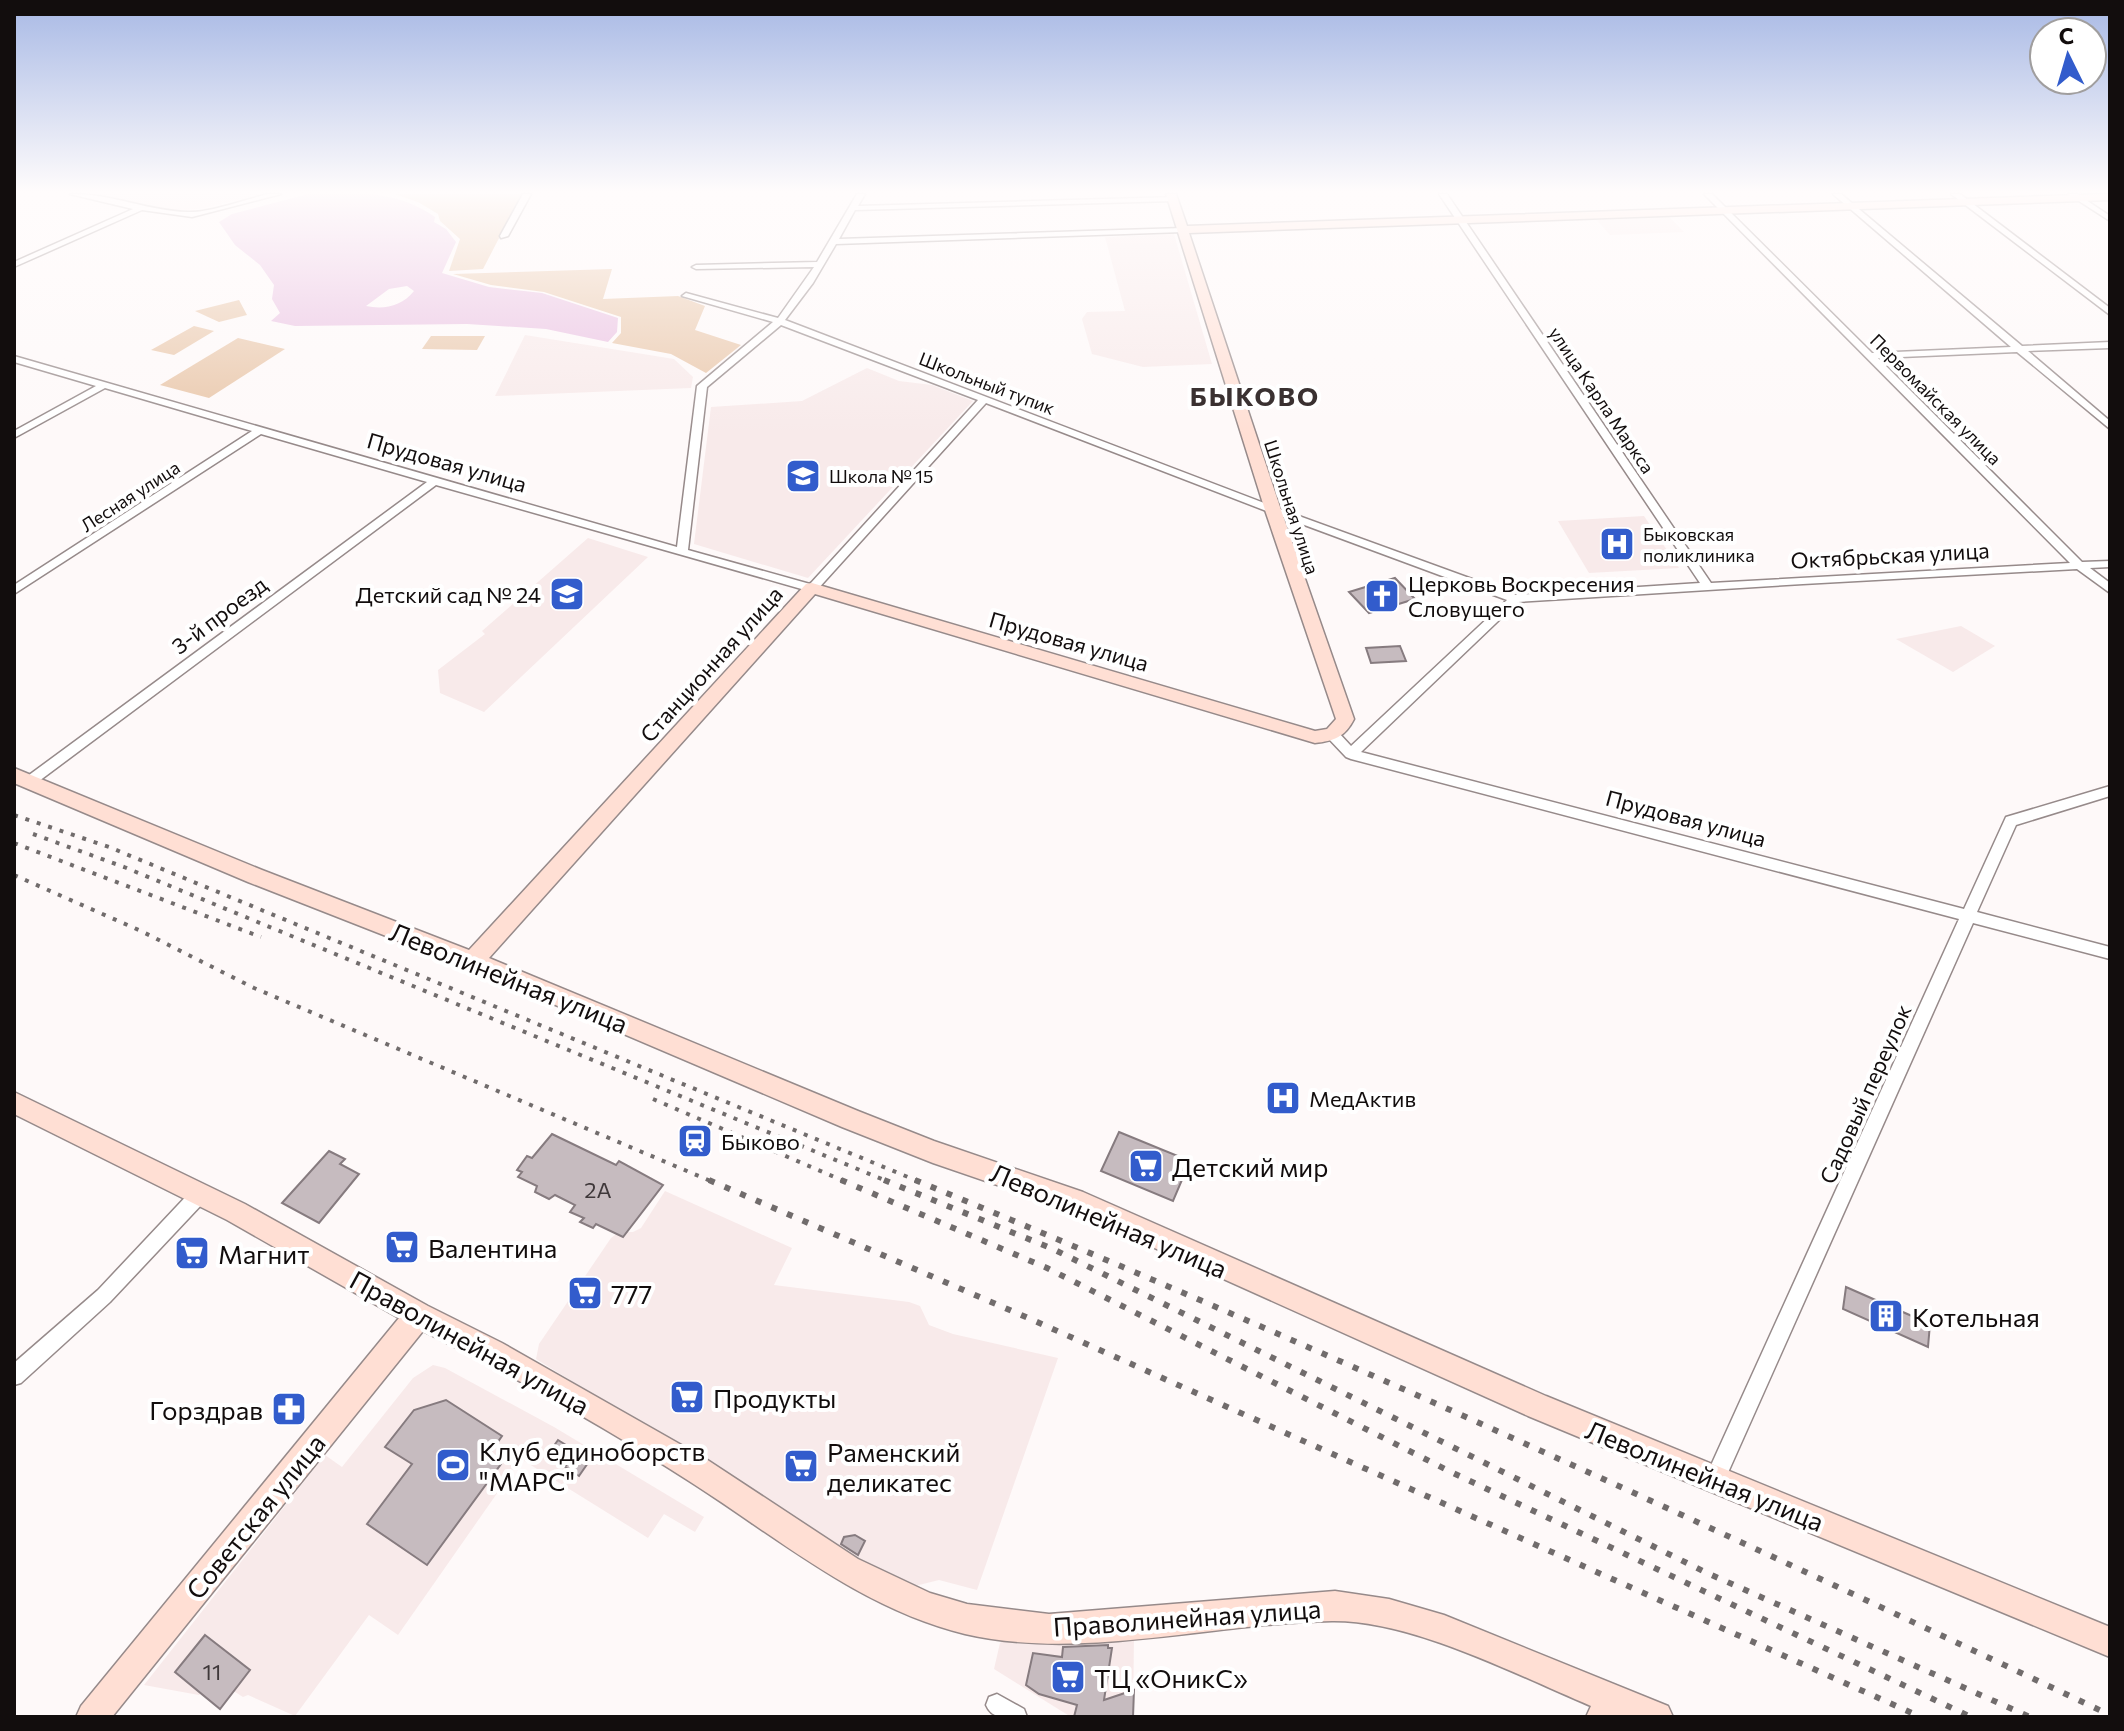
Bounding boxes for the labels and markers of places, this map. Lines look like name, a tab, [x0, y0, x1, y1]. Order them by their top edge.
school or university icon: Школа № 15	[784, 457, 822, 495]
place label: Школа № 15	[829, 465, 933, 487]
place label: Быковская поликлиника	[1643, 523, 1754, 566]
hospital icon: Быковская поликлиника	[1598, 525, 1636, 563]
place label: Церковь Воскресения Словущего	[1408, 570, 1635, 622]
school or university icon: Детский сад № 24	[548, 575, 586, 613]
church icon: Церковь Воскресения Словущего	[1363, 577, 1401, 615]
place label: Детский сад № 24	[355, 581, 541, 608]
hospital icon: МедАктив	[1264, 1079, 1302, 1117]
place label: МедАктив	[1309, 1085, 1416, 1112]
station icon: Быково	[676, 1122, 714, 1160]
place label: Быково	[721, 1128, 800, 1155]
supermarket icon: Детский мир	[1127, 1147, 1165, 1185]
place label: Детский мир	[1172, 1151, 1328, 1182]
supermarket icon: Валентина	[383, 1228, 421, 1266]
place label: Валентина	[428, 1232, 557, 1263]
supermarket icon: Магнит	[173, 1234, 211, 1272]
place label: Магнит	[218, 1238, 309, 1269]
supermarket icon: 777	[566, 1274, 604, 1312]
place label: 777	[611, 1278, 652, 1309]
building icon: Котельная	[1867, 1297, 1905, 1335]
place label: Котельная	[1912, 1301, 2040, 1332]
supermarket icon: Продукты	[668, 1378, 706, 1416]
place label: Продукты	[713, 1382, 836, 1413]
pharmacy icon: Горздрав	[270, 1390, 308, 1428]
place label: Горздрав	[149, 1394, 263, 1425]
place label: Клуб единоборств "МАРС"	[479, 1435, 705, 1496]
place label: Раменский деликатес	[827, 1436, 960, 1497]
sports icon: Клуб единоборств "МАРС"	[434, 1446, 472, 1484]
supermarket icon: Раменский деликатес	[782, 1447, 820, 1485]
supermarket icon: ТЦ «ОникС»	[1049, 1658, 1087, 1696]
place label: ТЦ «ОникС»	[1094, 1662, 1248, 1693]

